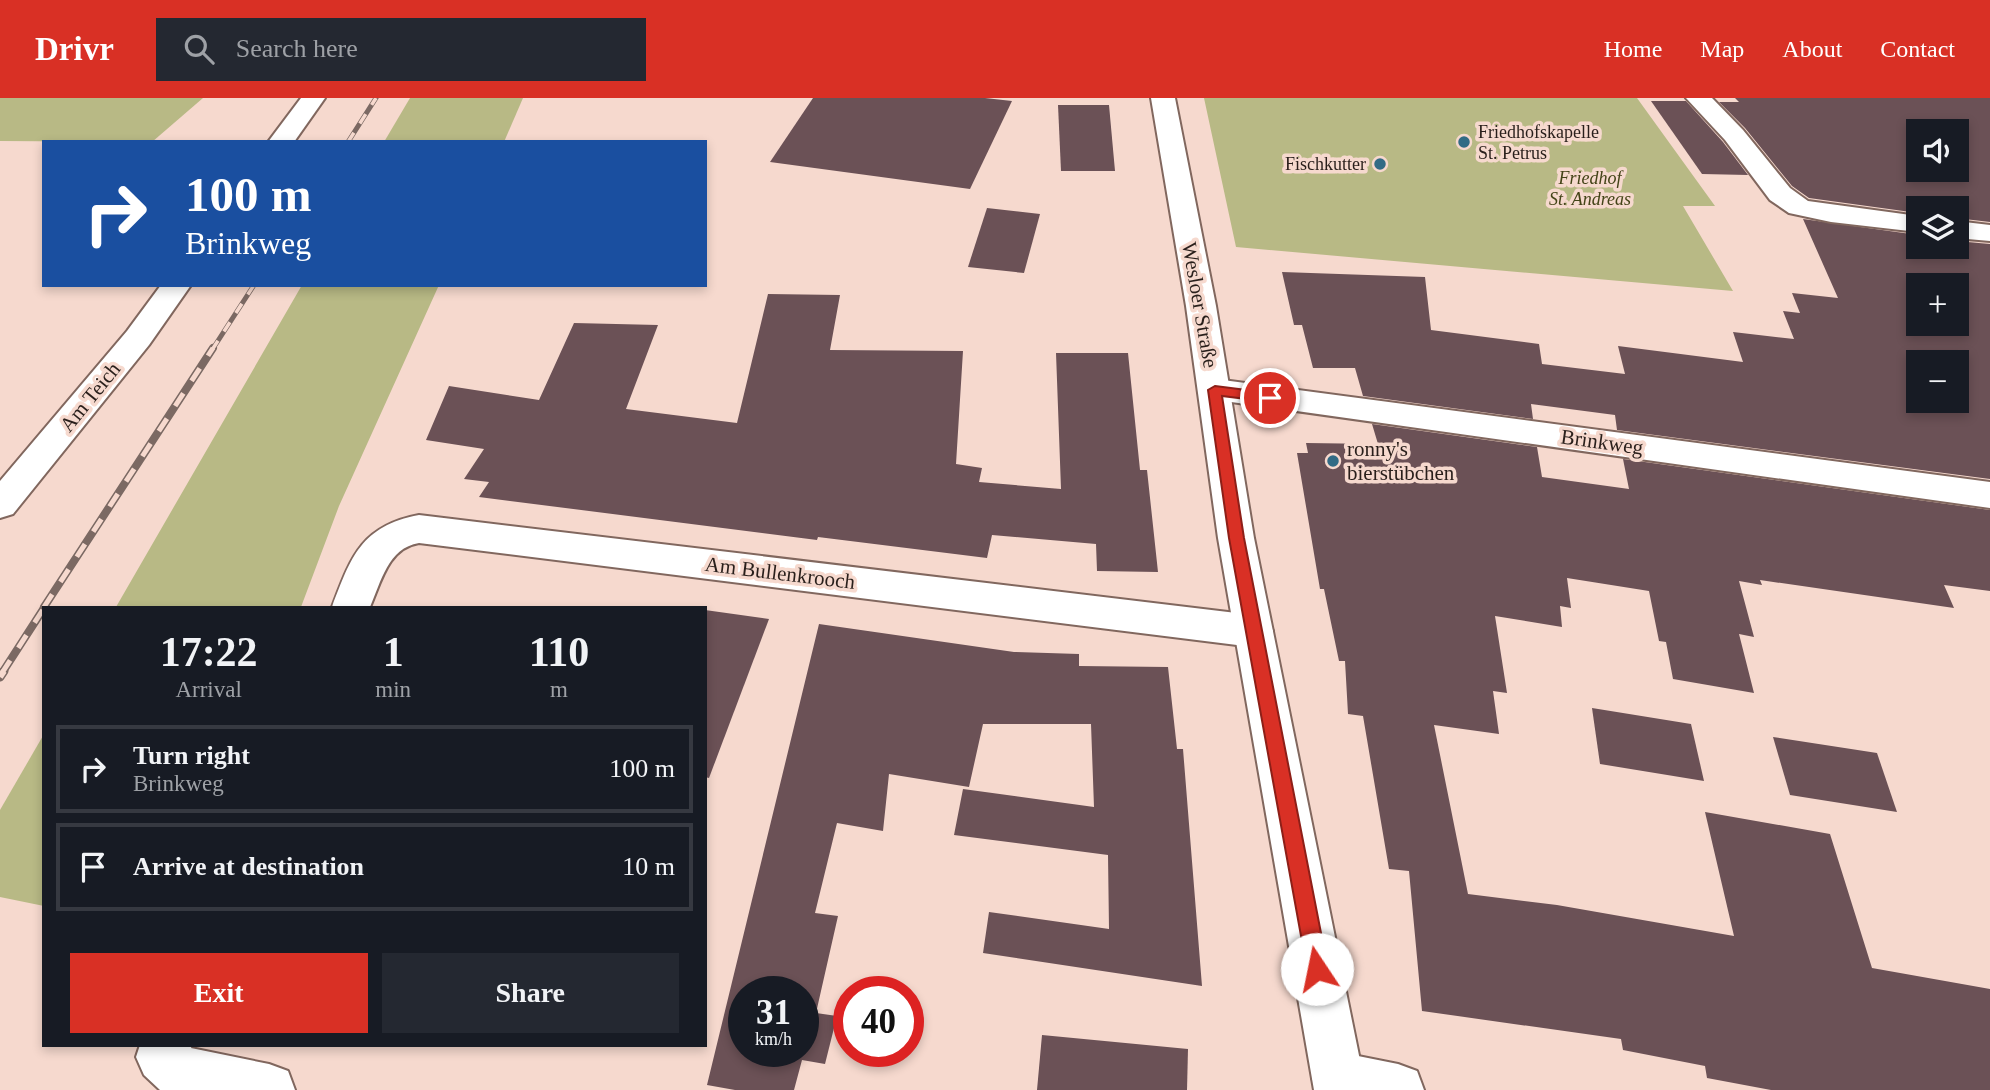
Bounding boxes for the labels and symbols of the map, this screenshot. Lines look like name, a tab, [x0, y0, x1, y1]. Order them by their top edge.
place label: Friedhofskapelle St. Petrus	[1478, 122, 1599, 163]
marker: Friedhofskapelle St. Petrus	[1456, 134, 1472, 150]
place label: Fischkutter	[1285, 154, 1366, 174]
marker: Fischkutter	[1372, 156, 1388, 172]
park label: Friedhof St. Andreas	[1549, 168, 1631, 209]
street label: Wesloer Straße	[1177, 240, 1223, 370]
street label: Am Teich	[55, 357, 126, 437]
pin	[1240, 368, 1300, 428]
street label: Brinkweg	[1559, 424, 1645, 460]
place label: ronny's bierstübchen	[1347, 437, 1455, 485]
marker: ronny's bierstübchen	[1325, 453, 1341, 469]
street label: Am Bullenkrooch	[704, 552, 857, 594]
position arrow	[1280, 932, 1354, 1006]
speed limit sign: 40	[833, 976, 924, 1067]

